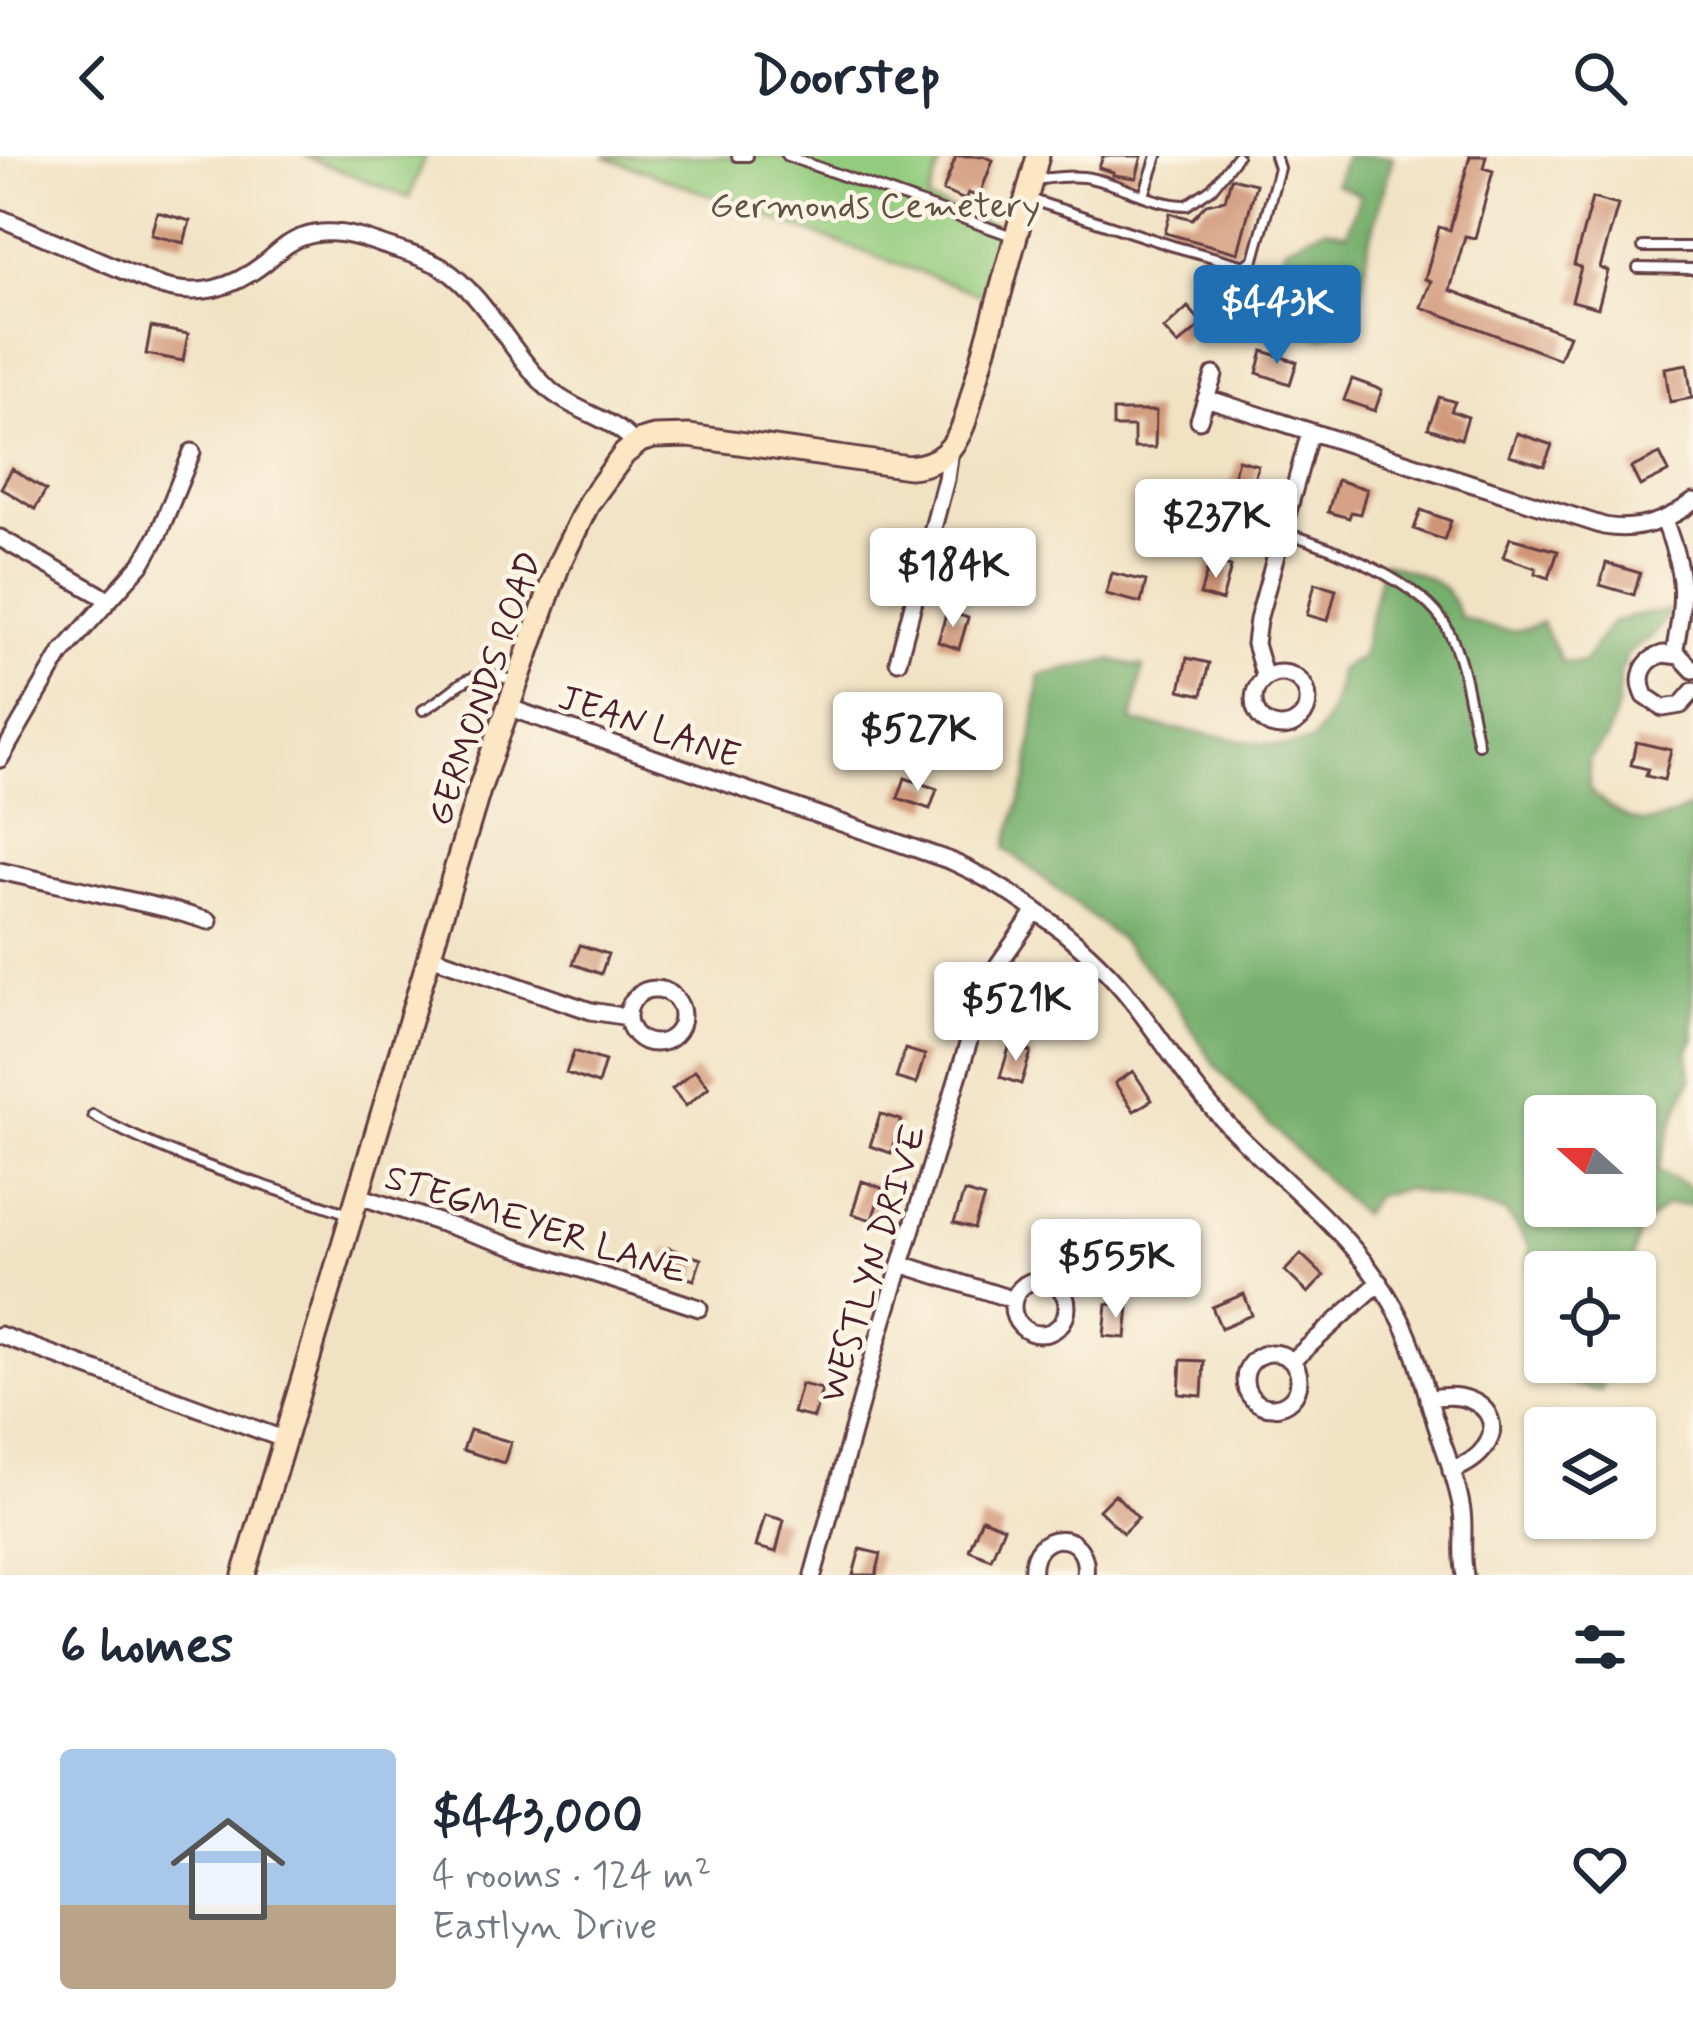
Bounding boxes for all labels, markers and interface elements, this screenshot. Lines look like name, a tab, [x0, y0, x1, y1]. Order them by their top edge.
text: Doorstep	[752, 43, 941, 114]
icon: back	[60, 45, 126, 111]
icon: search	[1567, 45, 1633, 111]
park label: Germonds Cemetery	[710, 184, 1040, 231]
pin: $443K	[1193, 265, 1361, 367]
text: $443K	[1221, 278, 1333, 329]
pin: $237K	[1132, 479, 1300, 581]
text: $237K	[1162, 492, 1270, 543]
pin: $184K	[869, 528, 1037, 630]
text: $184K	[897, 541, 1009, 592]
street label: GERMONDS ROAD	[417, 546, 555, 832]
street label: JEAN LANE	[552, 675, 746, 781]
pin: $527K	[834, 692, 1002, 794]
text: $527K	[860, 705, 976, 756]
pin: $521K	[932, 962, 1100, 1064]
text: $521K	[961, 975, 1071, 1026]
north arrow	[1524, 1095, 1656, 1227]
map controls	[1524, 1095, 1656, 1539]
street label: WESTLYN DRIVE	[810, 1119, 939, 1409]
street label: STEGMEYER LANE	[379, 1155, 693, 1297]
pin: $555K	[1032, 1219, 1200, 1321]
text: $555K	[1058, 1232, 1174, 1283]
button: locate	[1524, 1251, 1656, 1383]
button: layers	[1524, 1407, 1656, 1539]
text: 6 homes	[60, 1614, 233, 1680]
icon: filters	[1567, 1614, 1633, 1680]
text: $443,000	[432, 1785, 643, 1851]
icon: home	[156, 1797, 300, 1941]
icon: heart	[1567, 1836, 1633, 1902]
text: 4 rooms · 124 m²	[432, 1851, 711, 1902]
text: Eastlyn Drive	[432, 1902, 657, 1953]

